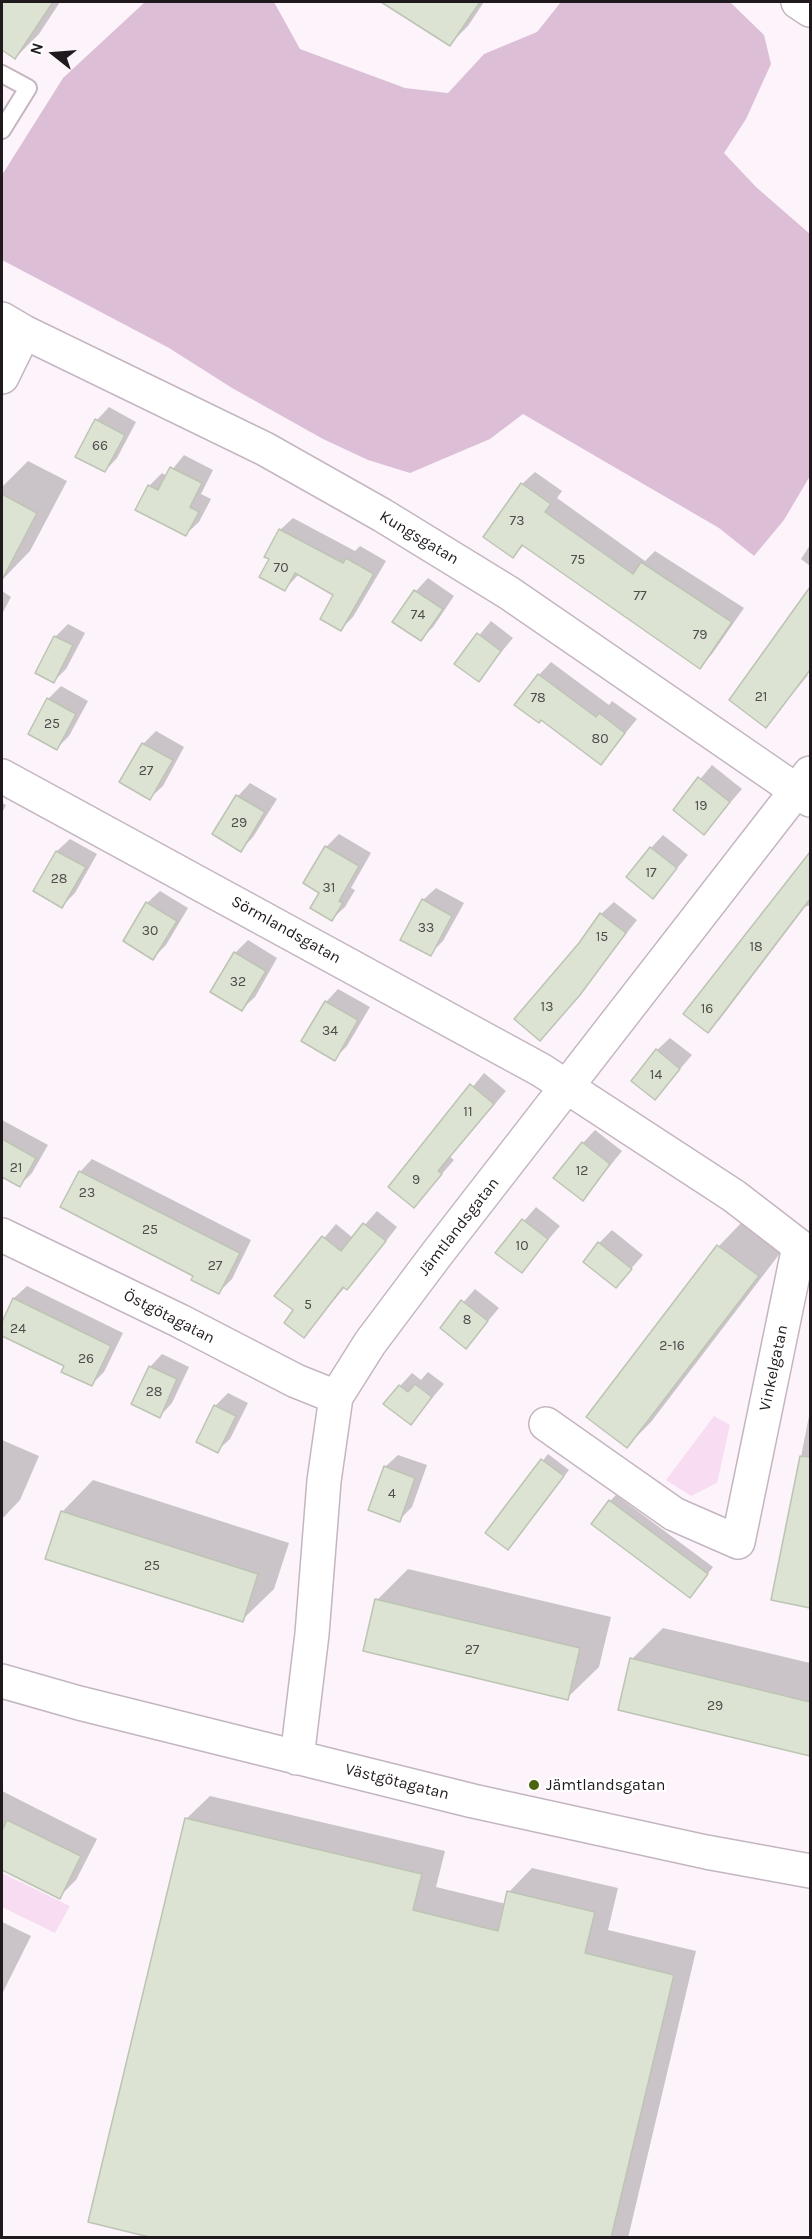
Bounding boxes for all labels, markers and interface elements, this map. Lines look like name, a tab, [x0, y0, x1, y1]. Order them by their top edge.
north arrow	[24, 24, 84, 84]
text: N	[26, 40, 47, 57]
house number: 66	[92, 438, 108, 454]
street label: Kungsgatan	[376, 507, 462, 569]
house number: 73	[510, 513, 524, 529]
house number: 75	[571, 552, 585, 568]
house number: 70	[274, 560, 288, 576]
house number: 77	[633, 588, 647, 604]
house number: 74	[411, 607, 425, 623]
house number: 79	[693, 627, 707, 643]
house number: 21	[755, 689, 767, 705]
house number: 78	[530, 690, 546, 706]
house number: 25	[44, 716, 60, 732]
house number: 80	[592, 731, 608, 747]
house number: 27	[139, 763, 153, 779]
house number: 19	[695, 798, 707, 814]
house number: 29	[231, 815, 247, 831]
house number: 17	[645, 865, 657, 881]
house number: 28	[51, 871, 67, 887]
house number: 31	[323, 880, 335, 896]
street label: Sörmlandsgatan	[228, 892, 344, 968]
house number: 33	[418, 920, 434, 936]
house number: 30	[142, 923, 158, 939]
house number: 15	[596, 929, 608, 945]
house number: 18	[749, 939, 763, 955]
house number: 32	[230, 974, 246, 990]
house number: 13	[541, 999, 553, 1015]
house number: 16	[701, 1001, 713, 1017]
house number: 34	[322, 1023, 338, 1039]
house number: 14	[650, 1067, 662, 1083]
house number: 11	[463, 1104, 473, 1120]
house number: 21	[10, 1160, 22, 1176]
house number: 12	[576, 1163, 588, 1179]
house number: 9	[412, 1172, 420, 1188]
street label: Jämtlandsgatan	[415, 1174, 503, 1280]
house number: 23	[79, 1185, 95, 1201]
house number: 25	[142, 1222, 158, 1238]
house number: 10	[516, 1238, 528, 1254]
house number: 27	[208, 1258, 222, 1274]
street label: Östgötagatan	[120, 1286, 218, 1348]
house number: 5	[304, 1297, 312, 1313]
house number: 8	[463, 1312, 471, 1328]
house number: 24	[10, 1321, 26, 1337]
street label: Vinkelgatan	[756, 1323, 792, 1413]
house number: 2-16	[659, 1338, 685, 1354]
house number: 26	[78, 1351, 94, 1367]
house number: 28	[146, 1384, 162, 1400]
house number: 4	[388, 1486, 396, 1502]
house number: 25	[144, 1558, 160, 1574]
house number: 27	[465, 1642, 479, 1658]
house number: 29	[707, 1698, 723, 1714]
street label: Västgötagatan	[343, 1760, 451, 1804]
place label: Jämtlandsgatan	[546, 1775, 665, 1795]
marker: Jämtlandsgatan	[527, 1778, 541, 1792]

